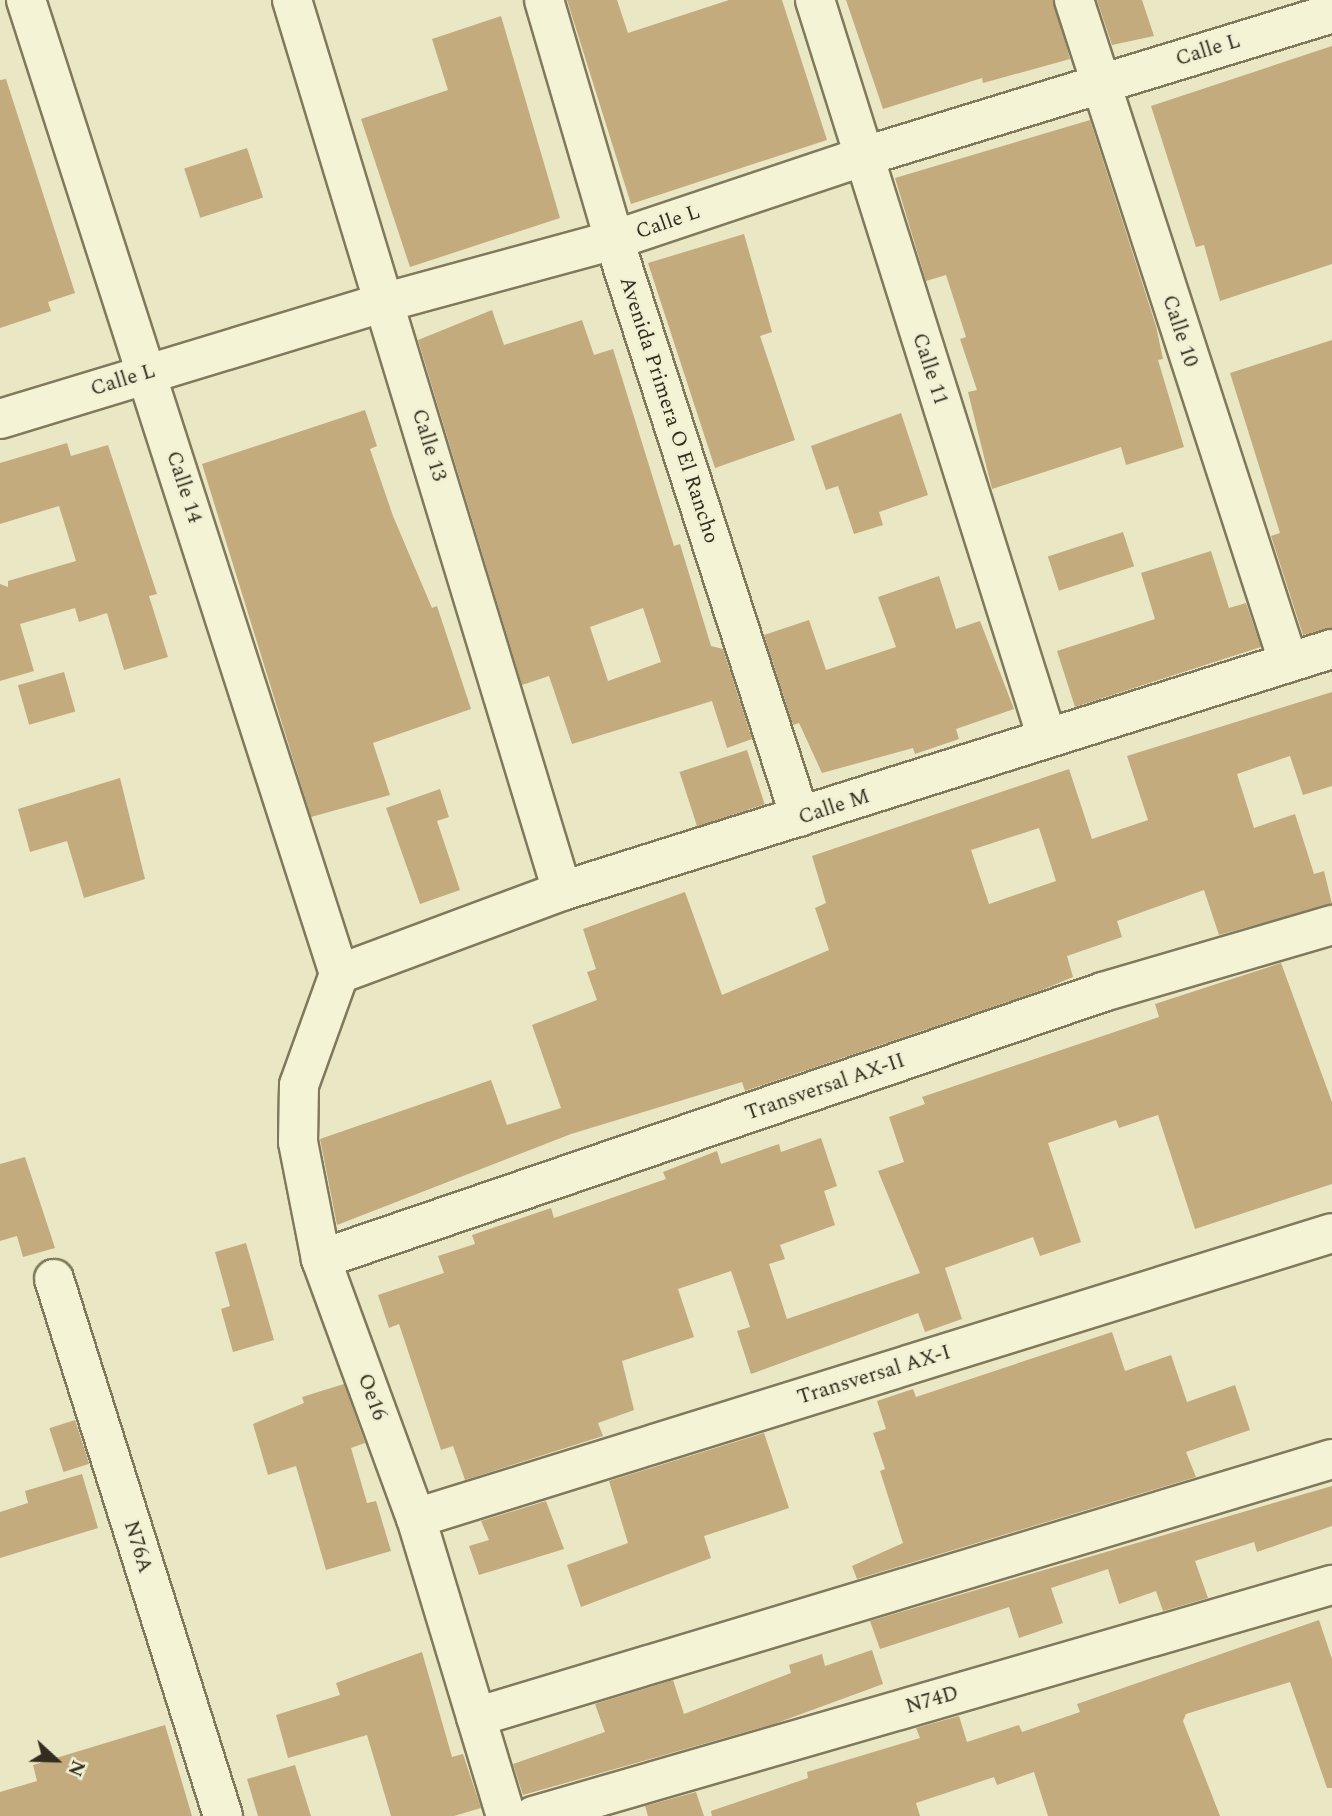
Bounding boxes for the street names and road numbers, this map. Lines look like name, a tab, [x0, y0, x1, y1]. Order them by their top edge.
street label: Calle L	[1173, 28, 1243, 72]
street label: Calle L	[632, 199, 704, 245]
street label: Avenida Primera O El Rancho	[614, 273, 724, 547]
street label: Calle 10	[1157, 292, 1203, 370]
street label: Calle 11	[907, 330, 953, 408]
street label: Calle L	[88, 358, 158, 402]
street label: Calle 13	[406, 406, 452, 484]
street label: Calle 14	[161, 448, 207, 526]
street label: Calle M	[795, 784, 873, 830]
street label: Transversal AX-II	[742, 1048, 908, 1126]
street label: Transversal AX-I	[794, 1340, 954, 1410]
street label: Oe16	[352, 1370, 392, 1424]
street label: N76A	[118, 1518, 158, 1576]
street label: N74D	[903, 1680, 961, 1720]

